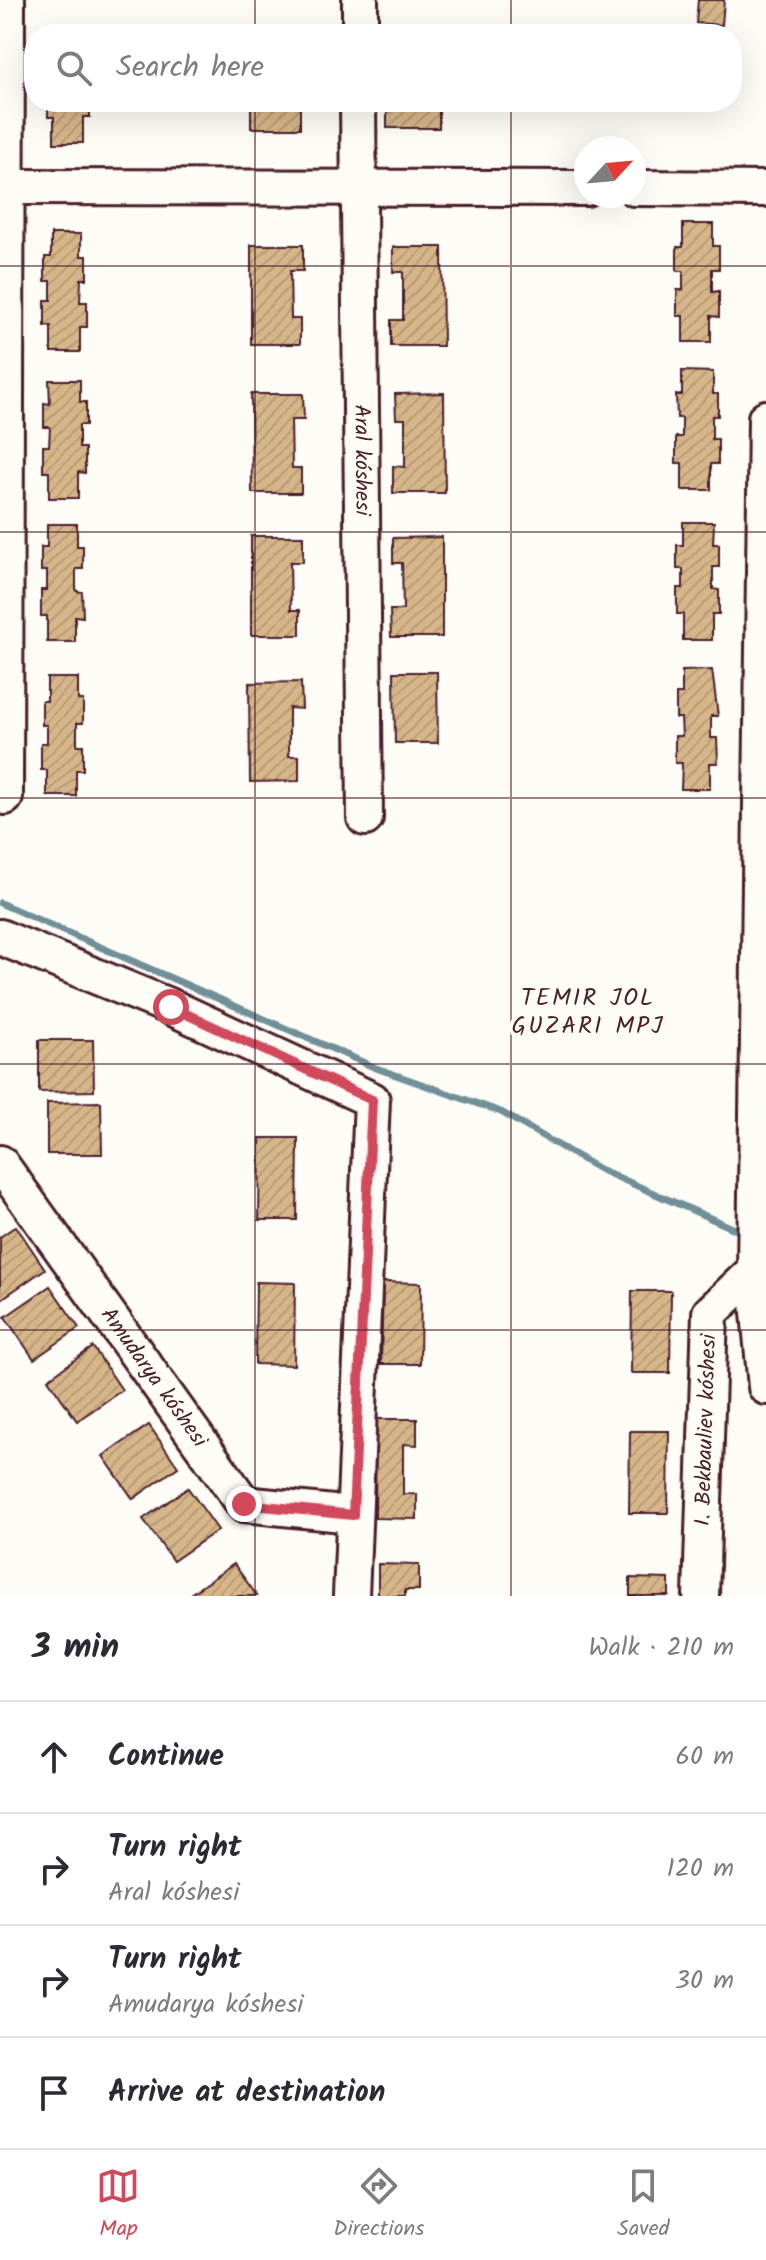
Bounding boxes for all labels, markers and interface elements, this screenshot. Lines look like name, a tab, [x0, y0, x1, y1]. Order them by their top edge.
search box	[24, 24, 742, 112]
text: Search here	[116, 44, 264, 92]
icon: search	[52, 46, 96, 90]
north arrow	[574, 136, 646, 208]
street label: Aral kóshesi	[343, 404, 380, 517]
district label: TEMIR JOL GUZARI MPJ	[512, 979, 664, 1046]
route start	[153, 989, 189, 1025]
street label: Amudarya kóshesi	[91, 1300, 216, 1456]
street label: I. Bekbauliev kóshesi	[686, 1333, 727, 1527]
route end	[226, 1486, 262, 1522]
text: 3 min	[32, 1621, 119, 1675]
text: Walk · 210 m	[589, 1627, 734, 1669]
text: Continue	[108, 1733, 224, 1781]
icon: ahead	[32, 1735, 76, 1779]
text: 60 m	[675, 1736, 734, 1778]
text: Turn right	[108, 1824, 241, 1872]
icon: right	[32, 1847, 76, 1891]
text: 120 m	[667, 1848, 734, 1890]
text: Aral kóshesi	[108, 1872, 239, 1914]
text: Turn right	[108, 1936, 241, 1984]
icon: right	[32, 1959, 76, 2003]
text: 30 m	[675, 1960, 734, 2002]
text: Amudarya kóshesi	[108, 1984, 304, 2026]
text: Arrive at destination	[108, 2069, 385, 2117]
icon: arrive	[32, 2071, 76, 2115]
tab: Map	[96, 2164, 140, 2247]
tab: Directions	[333, 2164, 425, 2247]
tab: Saved	[617, 2164, 670, 2247]

